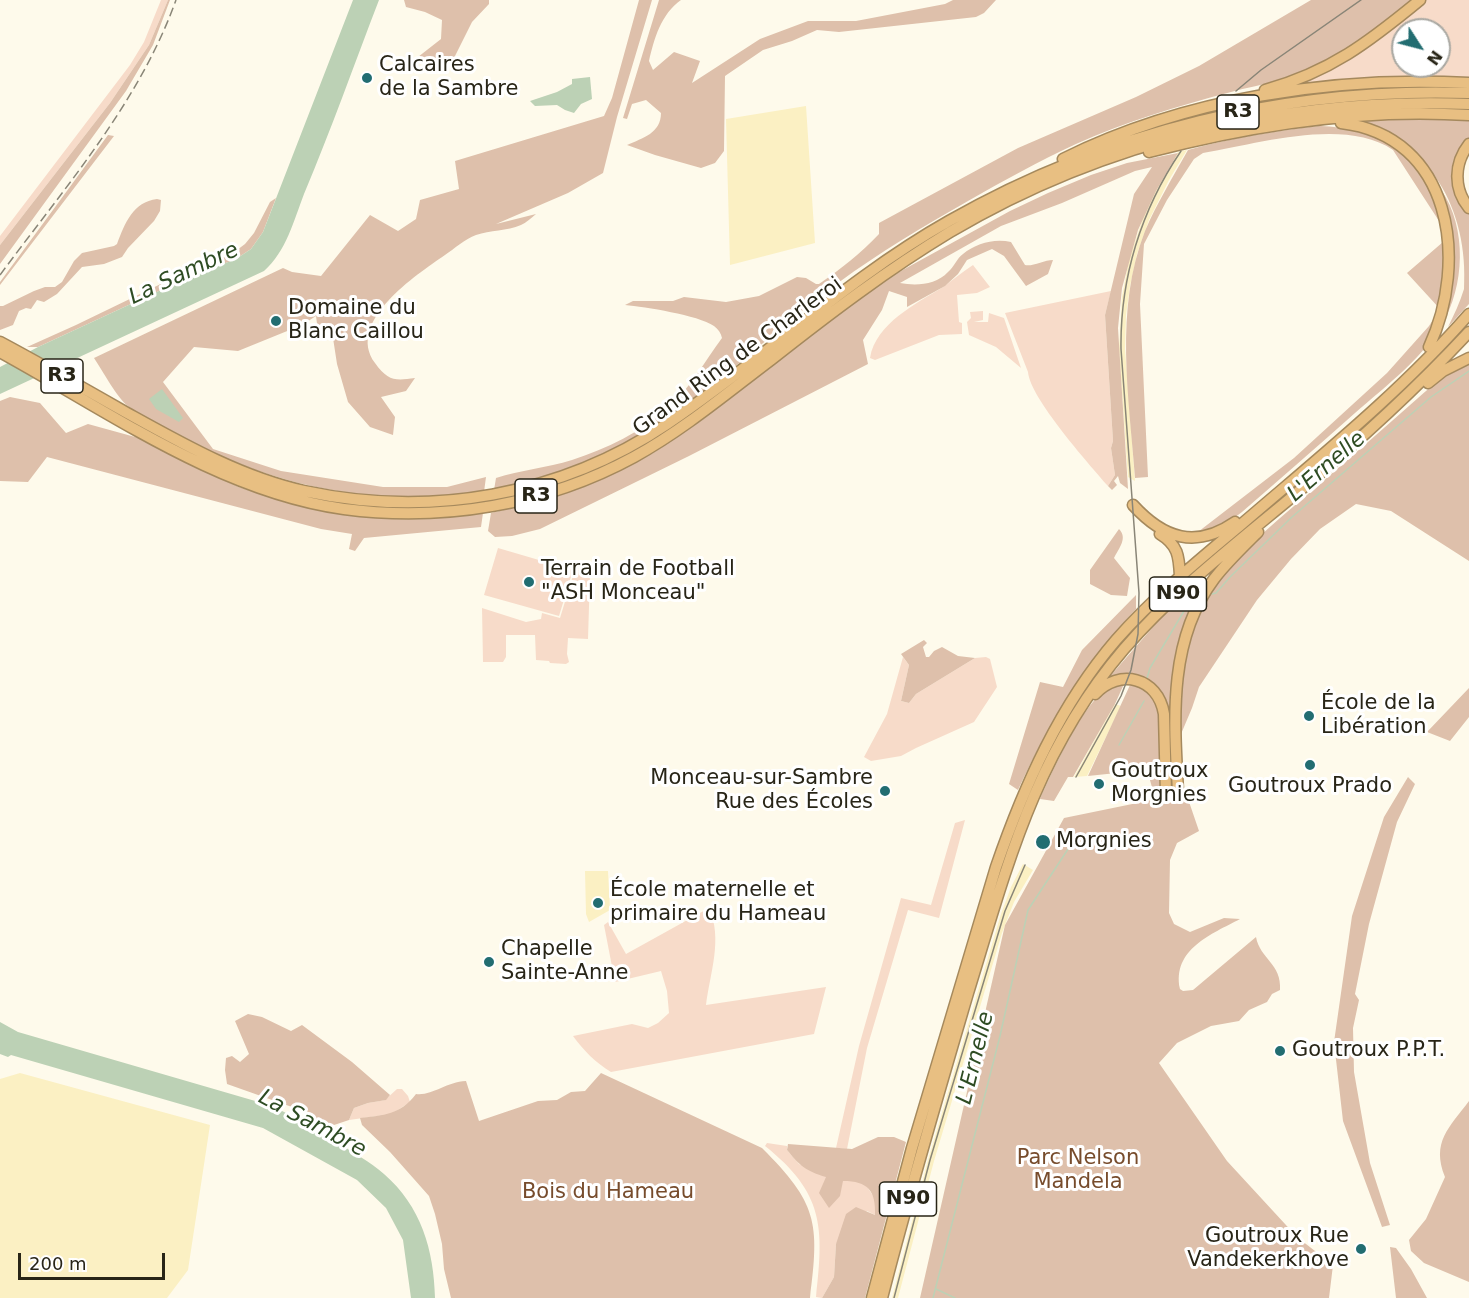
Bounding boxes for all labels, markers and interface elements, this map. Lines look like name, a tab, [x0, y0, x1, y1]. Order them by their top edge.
north arrow	[1391, 18, 1451, 78]
text: N	[1423, 47, 1446, 69]
place label: Calcaires de la Sambre	[379, 53, 518, 103]
marker: Calcaires de la Sambre	[360, 71, 374, 85]
road number: R3	[1217, 95, 1259, 129]
water label: La Sambre	[125, 237, 243, 311]
street label: Grand Ring de Charleroi	[628, 272, 848, 442]
place label: Domaine du Blanc Caillou	[288, 296, 424, 346]
marker: Domaine du Blanc Caillou	[269, 314, 283, 328]
road number: R3	[41, 359, 83, 393]
water label: L'Ernelle	[1283, 426, 1371, 508]
road number: R3	[515, 479, 557, 513]
place label: Terrain de Football "ASH Monceau"	[541, 557, 735, 607]
marker: Terrain de Football "ASH Monceau"	[522, 575, 536, 589]
road number: N90	[1150, 577, 1206, 611]
place label: École de la Libération	[1321, 691, 1436, 741]
marker: École de la Libération	[1302, 709, 1316, 723]
marker: Goutroux Prado	[1303, 758, 1317, 772]
place label: Goutroux Morgnies	[1111, 759, 1208, 809]
place label: Monceau-sur-Sambre Rue des Écoles	[650, 766, 873, 816]
place label: Goutroux Prado	[1228, 774, 1392, 800]
marker: Goutroux Morgnies	[1092, 777, 1106, 791]
marker: Monceau-sur-Sambre Rue des Écoles	[878, 784, 892, 798]
place label: Morgnies	[1056, 829, 1152, 855]
marker: Morgnies	[1034, 833, 1052, 851]
place label: École maternelle et primaire du Hameau	[610, 878, 826, 928]
marker: École maternelle et primaire du Hameau	[591, 896, 605, 910]
place label: Chapelle Sainte-Anne	[501, 937, 629, 987]
marker: Chapelle Sainte-Anne	[482, 955, 496, 969]
water label: L'Ernelle	[952, 1009, 1000, 1107]
place label: Goutroux P.P.T.	[1292, 1038, 1445, 1064]
marker: Goutroux P.P.T.	[1273, 1044, 1287, 1058]
water label: La Sambre	[254, 1085, 370, 1163]
park label: Parc Nelson Mandela	[1017, 1146, 1139, 1196]
park label: Bois du Hameau	[522, 1180, 694, 1206]
road number: N90	[880, 1182, 936, 1216]
place label: Goutroux Rue Vandekerkhove	[1187, 1224, 1349, 1274]
scale bar	[21, 1241, 168, 1279]
marker: Goutroux Rue Vandekerkhove	[1354, 1242, 1368, 1256]
text: 200 m	[29, 1253, 87, 1274]

